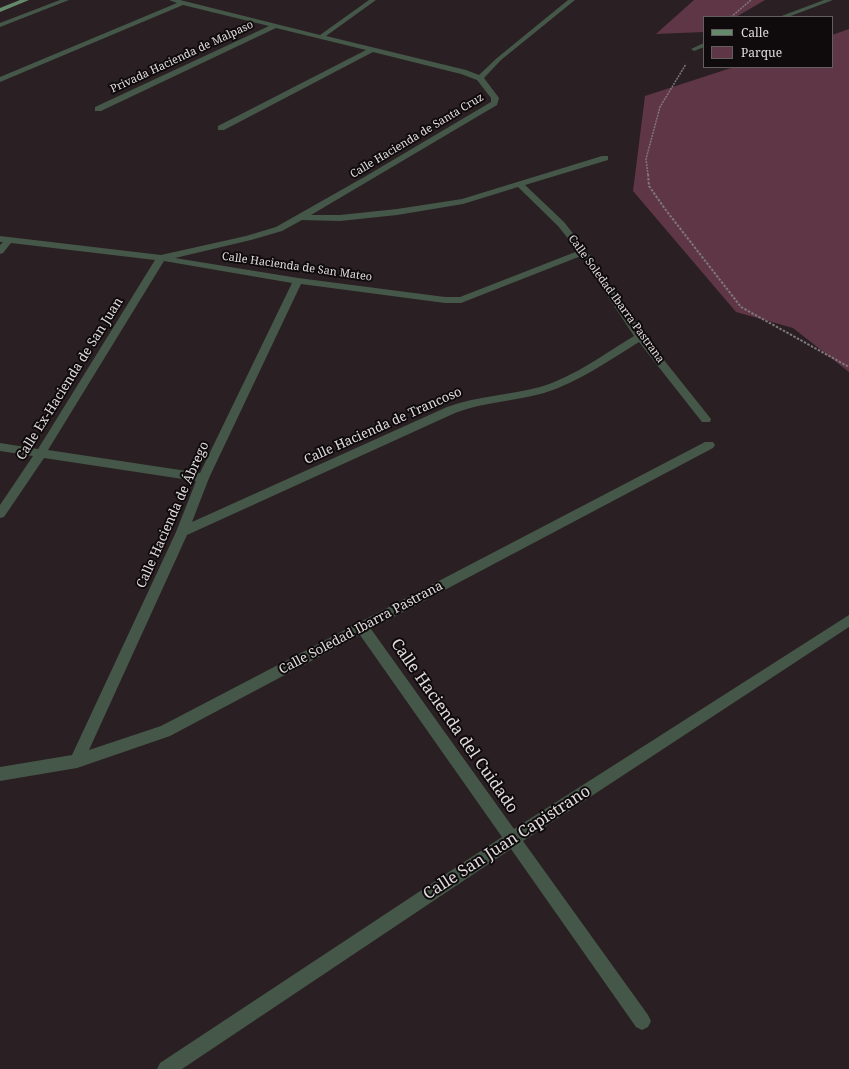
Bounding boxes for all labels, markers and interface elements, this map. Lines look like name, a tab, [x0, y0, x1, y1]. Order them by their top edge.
legend	[703, 16, 833, 68]
street label: Privada Hacienda de Malpaso	[109, 18, 255, 96]
text: Calle	[741, 24, 769, 41]
text: Parque	[741, 44, 782, 61]
street label: Calle Hacienda de Santa Cruz	[348, 91, 486, 181]
street label: Calle Soledad Ibarra Pastrana	[565, 232, 667, 366]
street label: Calle Hacienda de San Mateo	[221, 250, 373, 284]
street label: Calle Ex-Hacienda de San Juan	[13, 295, 127, 463]
street label: Calle Hacienda de Trancoso	[302, 384, 464, 468]
street label: Calle Hacienda de Ábrego	[134, 439, 212, 591]
street label: Calle Soledad Ibarra Pastrana	[276, 578, 446, 678]
street label: Calle Hacienda del Cuidado	[386, 635, 522, 817]
street label: Calle San Juan Capistrano	[420, 782, 594, 904]

